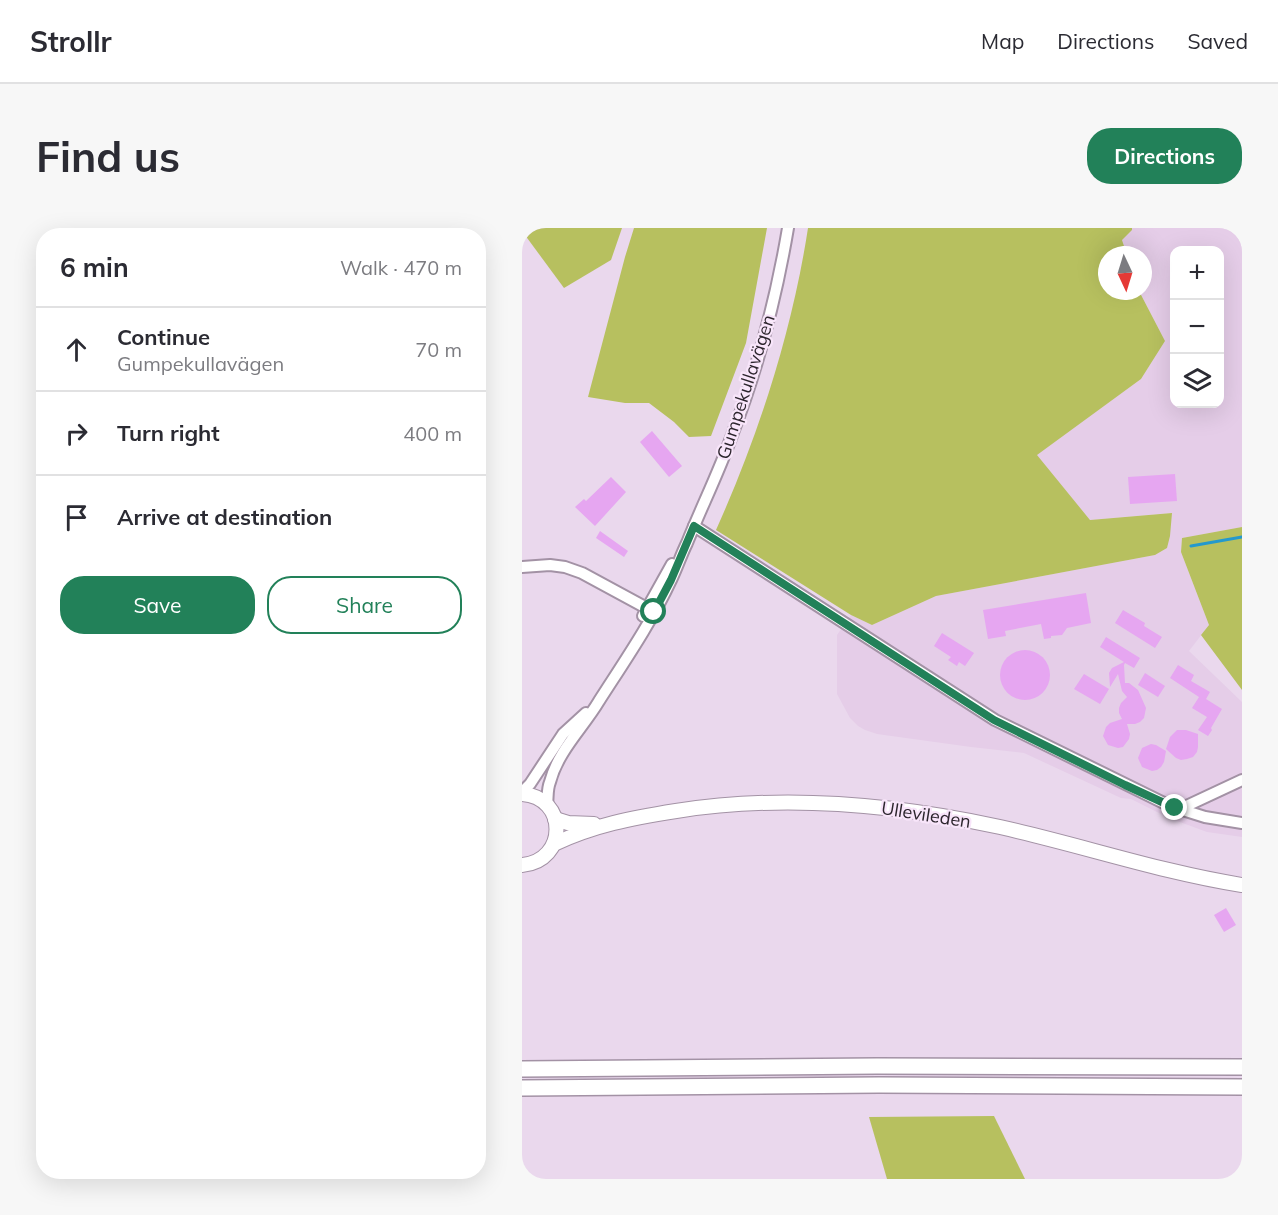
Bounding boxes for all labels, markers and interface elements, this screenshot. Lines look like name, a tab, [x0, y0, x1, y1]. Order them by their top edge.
text: Strollr	[30, 24, 112, 59]
text: Map	[981, 28, 1024, 54]
text: Directions	[1057, 28, 1154, 54]
text: Saved	[1187, 28, 1248, 54]
button: Directions	[1087, 128, 1242, 184]
text: Find us	[36, 130, 180, 183]
north arrow	[1098, 246, 1152, 300]
map controls	[1170, 246, 1224, 408]
button: +	[1170, 246, 1224, 300]
text: 6 min	[60, 251, 129, 284]
text: Walk · 470 m	[340, 255, 462, 280]
button: −	[1170, 300, 1224, 354]
street label: Gumpekullavägen	[711, 312, 780, 462]
text: Continue	[117, 323, 210, 351]
icon: ahead	[60, 333, 93, 366]
text: 70 m	[415, 337, 462, 362]
text: Gumpekullavägen	[117, 351, 284, 376]
button: layers	[1170, 354, 1224, 408]
icon: right	[60, 417, 93, 450]
text: Turn right	[117, 419, 220, 447]
text: 400 m	[403, 421, 462, 446]
icon: arrive	[60, 501, 93, 534]
text: Arrive at destination	[117, 503, 332, 531]
button: Save	[60, 576, 255, 634]
button: Share	[267, 576, 462, 634]
route start	[640, 598, 666, 624]
route end	[1161, 794, 1187, 820]
street label: Ullevileden	[880, 796, 973, 833]

